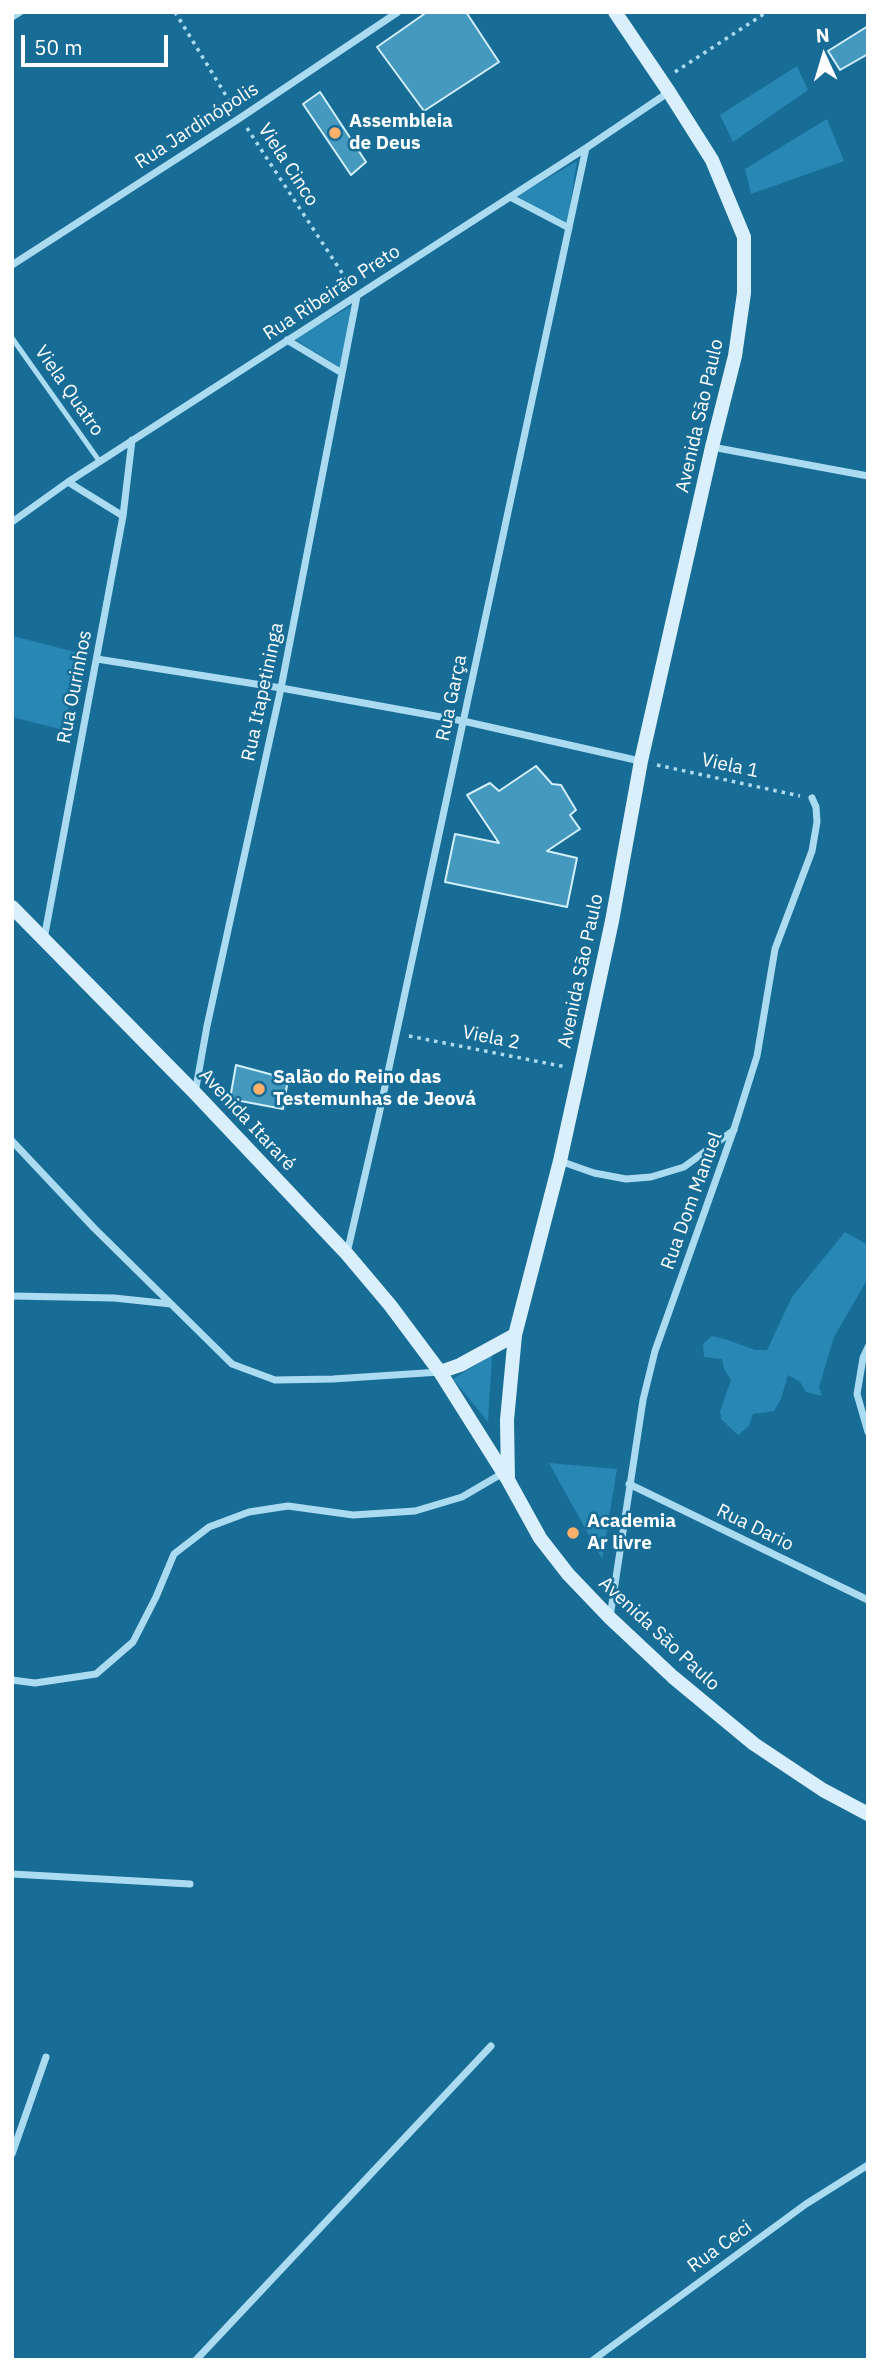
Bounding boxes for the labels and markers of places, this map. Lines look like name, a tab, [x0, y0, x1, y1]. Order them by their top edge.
place label: Assembleia de Deus	[349, 111, 453, 155]
marker: Assembleia de Deus	[327, 125, 343, 141]
place label: Salão do Reino das Testemunhas de Jeová	[273, 1067, 476, 1111]
marker: Salão do Reino das Testemunhas de Jeová	[251, 1081, 267, 1097]
place label: Academia Ar livre	[587, 1511, 676, 1555]
marker: Academia Ar livre	[565, 1525, 581, 1541]

